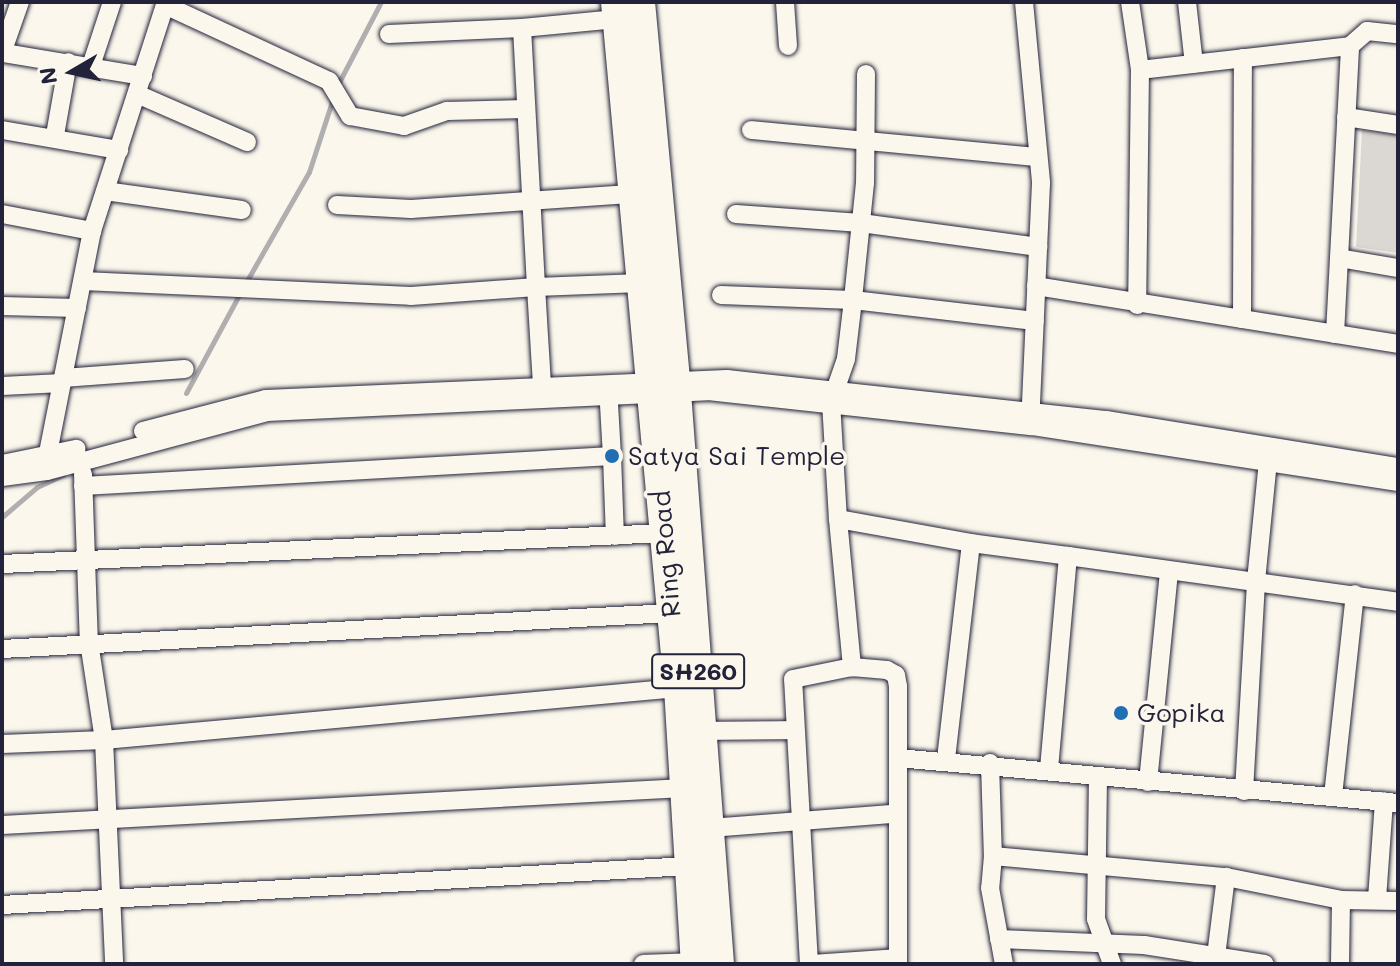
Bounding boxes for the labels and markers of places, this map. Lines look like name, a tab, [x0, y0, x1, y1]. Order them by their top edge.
place label: Satya Sai Temple	[628, 440, 845, 472]
marker: Satya Sai Temple	[603, 447, 621, 465]
place label: Gopika	[1137, 697, 1226, 729]
marker: Gopika	[1112, 704, 1130, 722]

